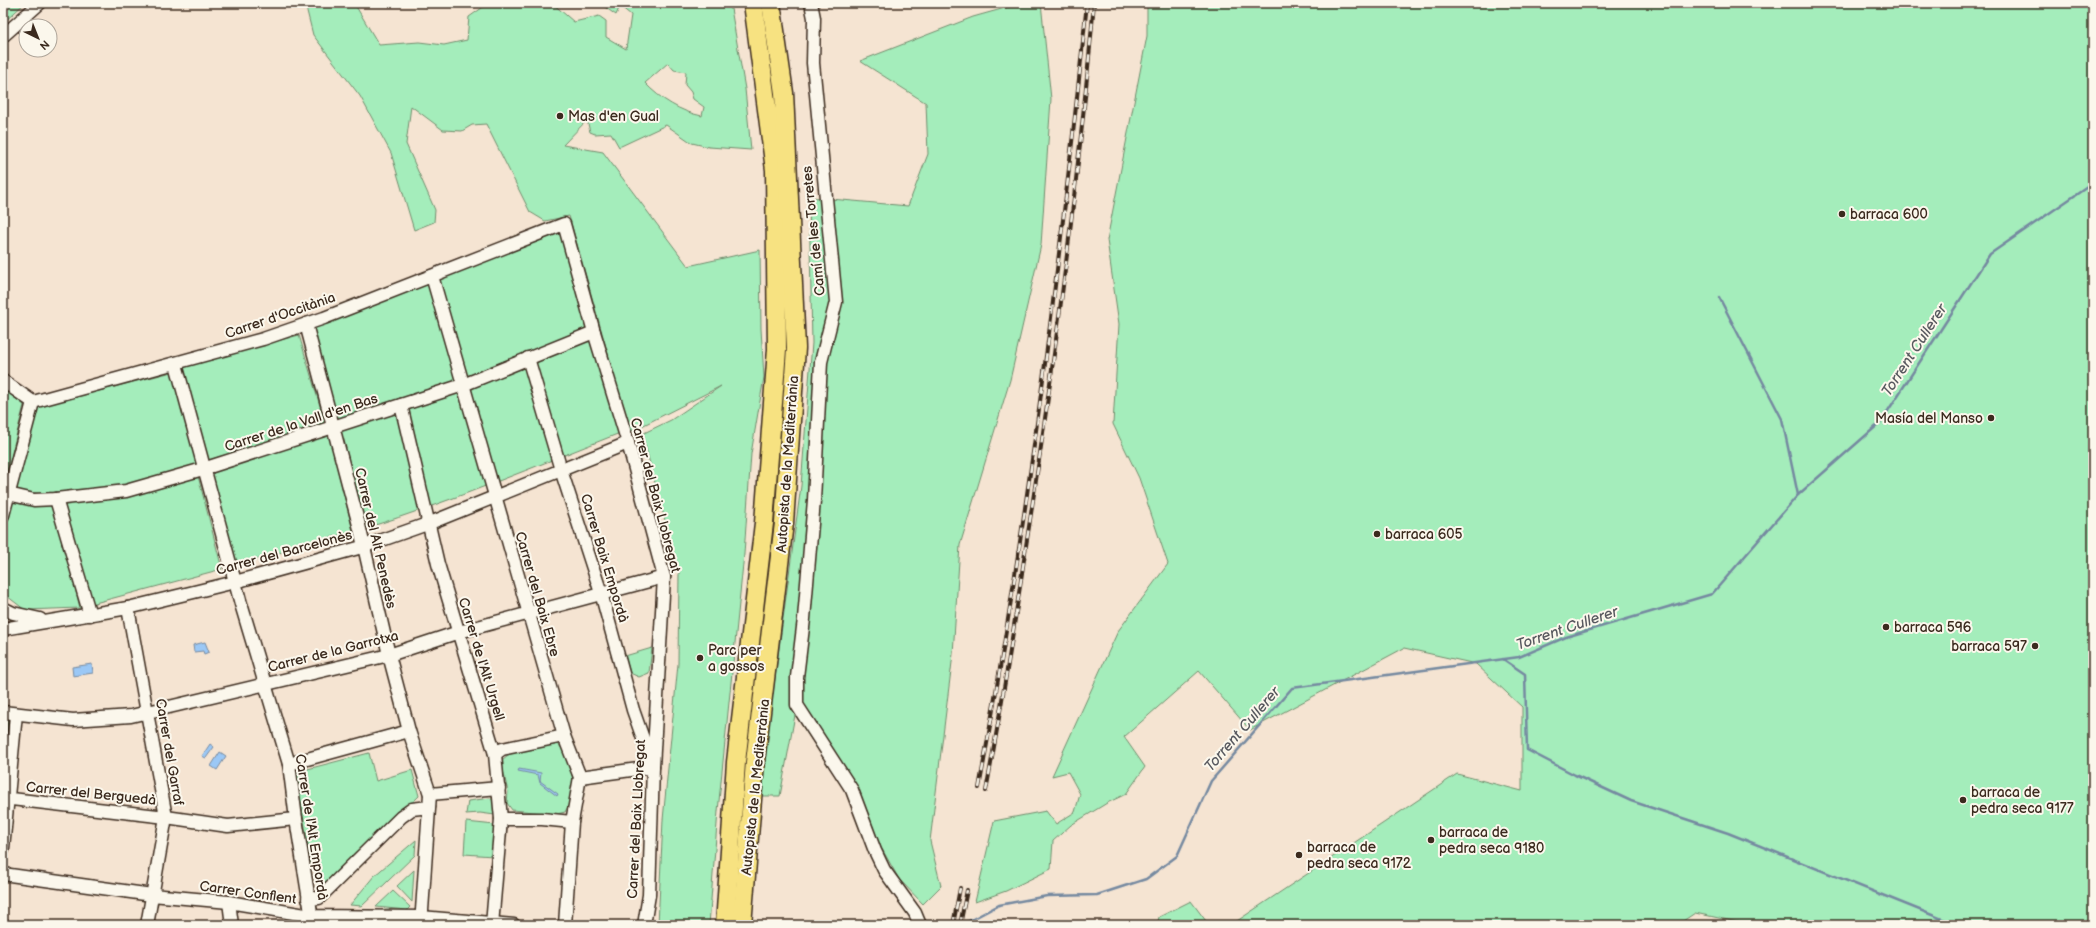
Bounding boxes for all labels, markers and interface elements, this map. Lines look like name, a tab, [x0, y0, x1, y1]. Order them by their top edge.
north arrow	[18, 18, 58, 58]
text: N	[37, 37, 52, 53]
place label: Mas d'en Gual	[568, 108, 659, 125]
marker: Mas d'en Gual	[555, 111, 565, 121]
street label: Camí de les Torretes	[798, 165, 829, 297]
place label: barraca 600	[1850, 206, 1928, 223]
marker: barraca 600	[1837, 209, 1847, 219]
street label: Carrer d'Occitània	[223, 289, 338, 342]
water label: Torrent Cullerer	[1877, 299, 1952, 400]
street label: Autopista de la Mediterrània	[773, 375, 802, 553]
street label: Carrer de la Vall d'en Bas	[222, 390, 380, 455]
place label: Masía del Manso	[1875, 410, 1983, 427]
marker: Masía del Manso	[1986, 413, 1996, 423]
street label: Carrer del Baix Llobregat	[627, 416, 685, 575]
street label: Carrer del Alt Penedès	[351, 466, 400, 610]
street label: Carrer Baix Empordà	[577, 492, 632, 625]
street label: Carrer del Barcelonès	[214, 526, 354, 579]
place label: barraca 605	[1385, 526, 1463, 543]
marker: barraca 605	[1372, 529, 1382, 539]
street label: Carrer del Baix Ebre	[512, 530, 564, 659]
street label: Carrer de l'Alt Urgell	[455, 596, 508, 723]
water label: Torrent Cullerer	[1514, 602, 1622, 655]
place label: barraca 596	[1894, 619, 1972, 636]
marker: barraca 596	[1881, 622, 1891, 632]
street label: Carrer de la Garrotxa	[266, 627, 400, 676]
place label: barraca 597	[1951, 638, 2027, 655]
marker: barraca 597	[2030, 641, 2040, 651]
place label: Parc per a gossos	[708, 642, 765, 675]
marker: Parc per a gossos	[695, 653, 705, 663]
water label: Torrent Cullerer	[1200, 682, 1285, 776]
street label: Carrer del Garraf	[152, 697, 187, 808]
street label: Autopista de la Mediterrània	[738, 698, 773, 876]
street label: Carrer del Baix Llobregat	[624, 738, 649, 899]
street label: Carrer de l'Alt Empordà	[292, 753, 331, 901]
street label: Carrer del Berguedà	[25, 778, 157, 809]
place label: barraca de pedra seca 9177	[1971, 784, 2074, 817]
marker: barraca de pedra seca 9177	[1958, 795, 1968, 805]
place label: barraca de pedra seca 9180	[1439, 824, 1544, 857]
marker: barraca de pedra seca 9180	[1426, 835, 1436, 845]
place label: barraca de pedra seca 9172	[1307, 839, 1412, 872]
marker: barraca de pedra seca 9172	[1294, 850, 1304, 860]
street label: Carrer Conflent	[198, 877, 298, 908]

